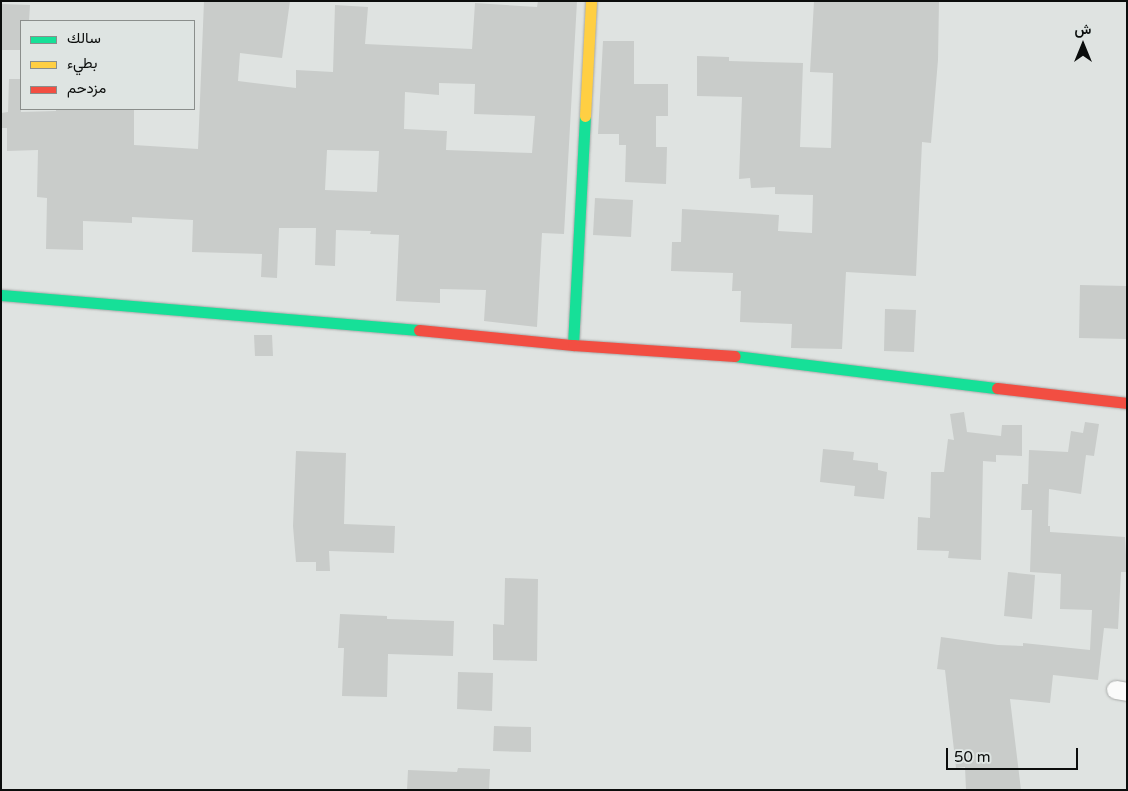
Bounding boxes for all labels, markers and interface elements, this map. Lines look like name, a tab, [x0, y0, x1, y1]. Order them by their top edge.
legend	[20, 20, 195, 110]
north arrow	[1058, 20, 1108, 70]
text: ش	[1075, 21, 1091, 38]
text: سالك	[67, 29, 101, 47]
text: بطيء	[67, 54, 97, 72]
text: مزدحم	[67, 79, 106, 97]
scale bar	[948, 738, 1080, 770]
text: 50 m	[954, 748, 991, 766]

